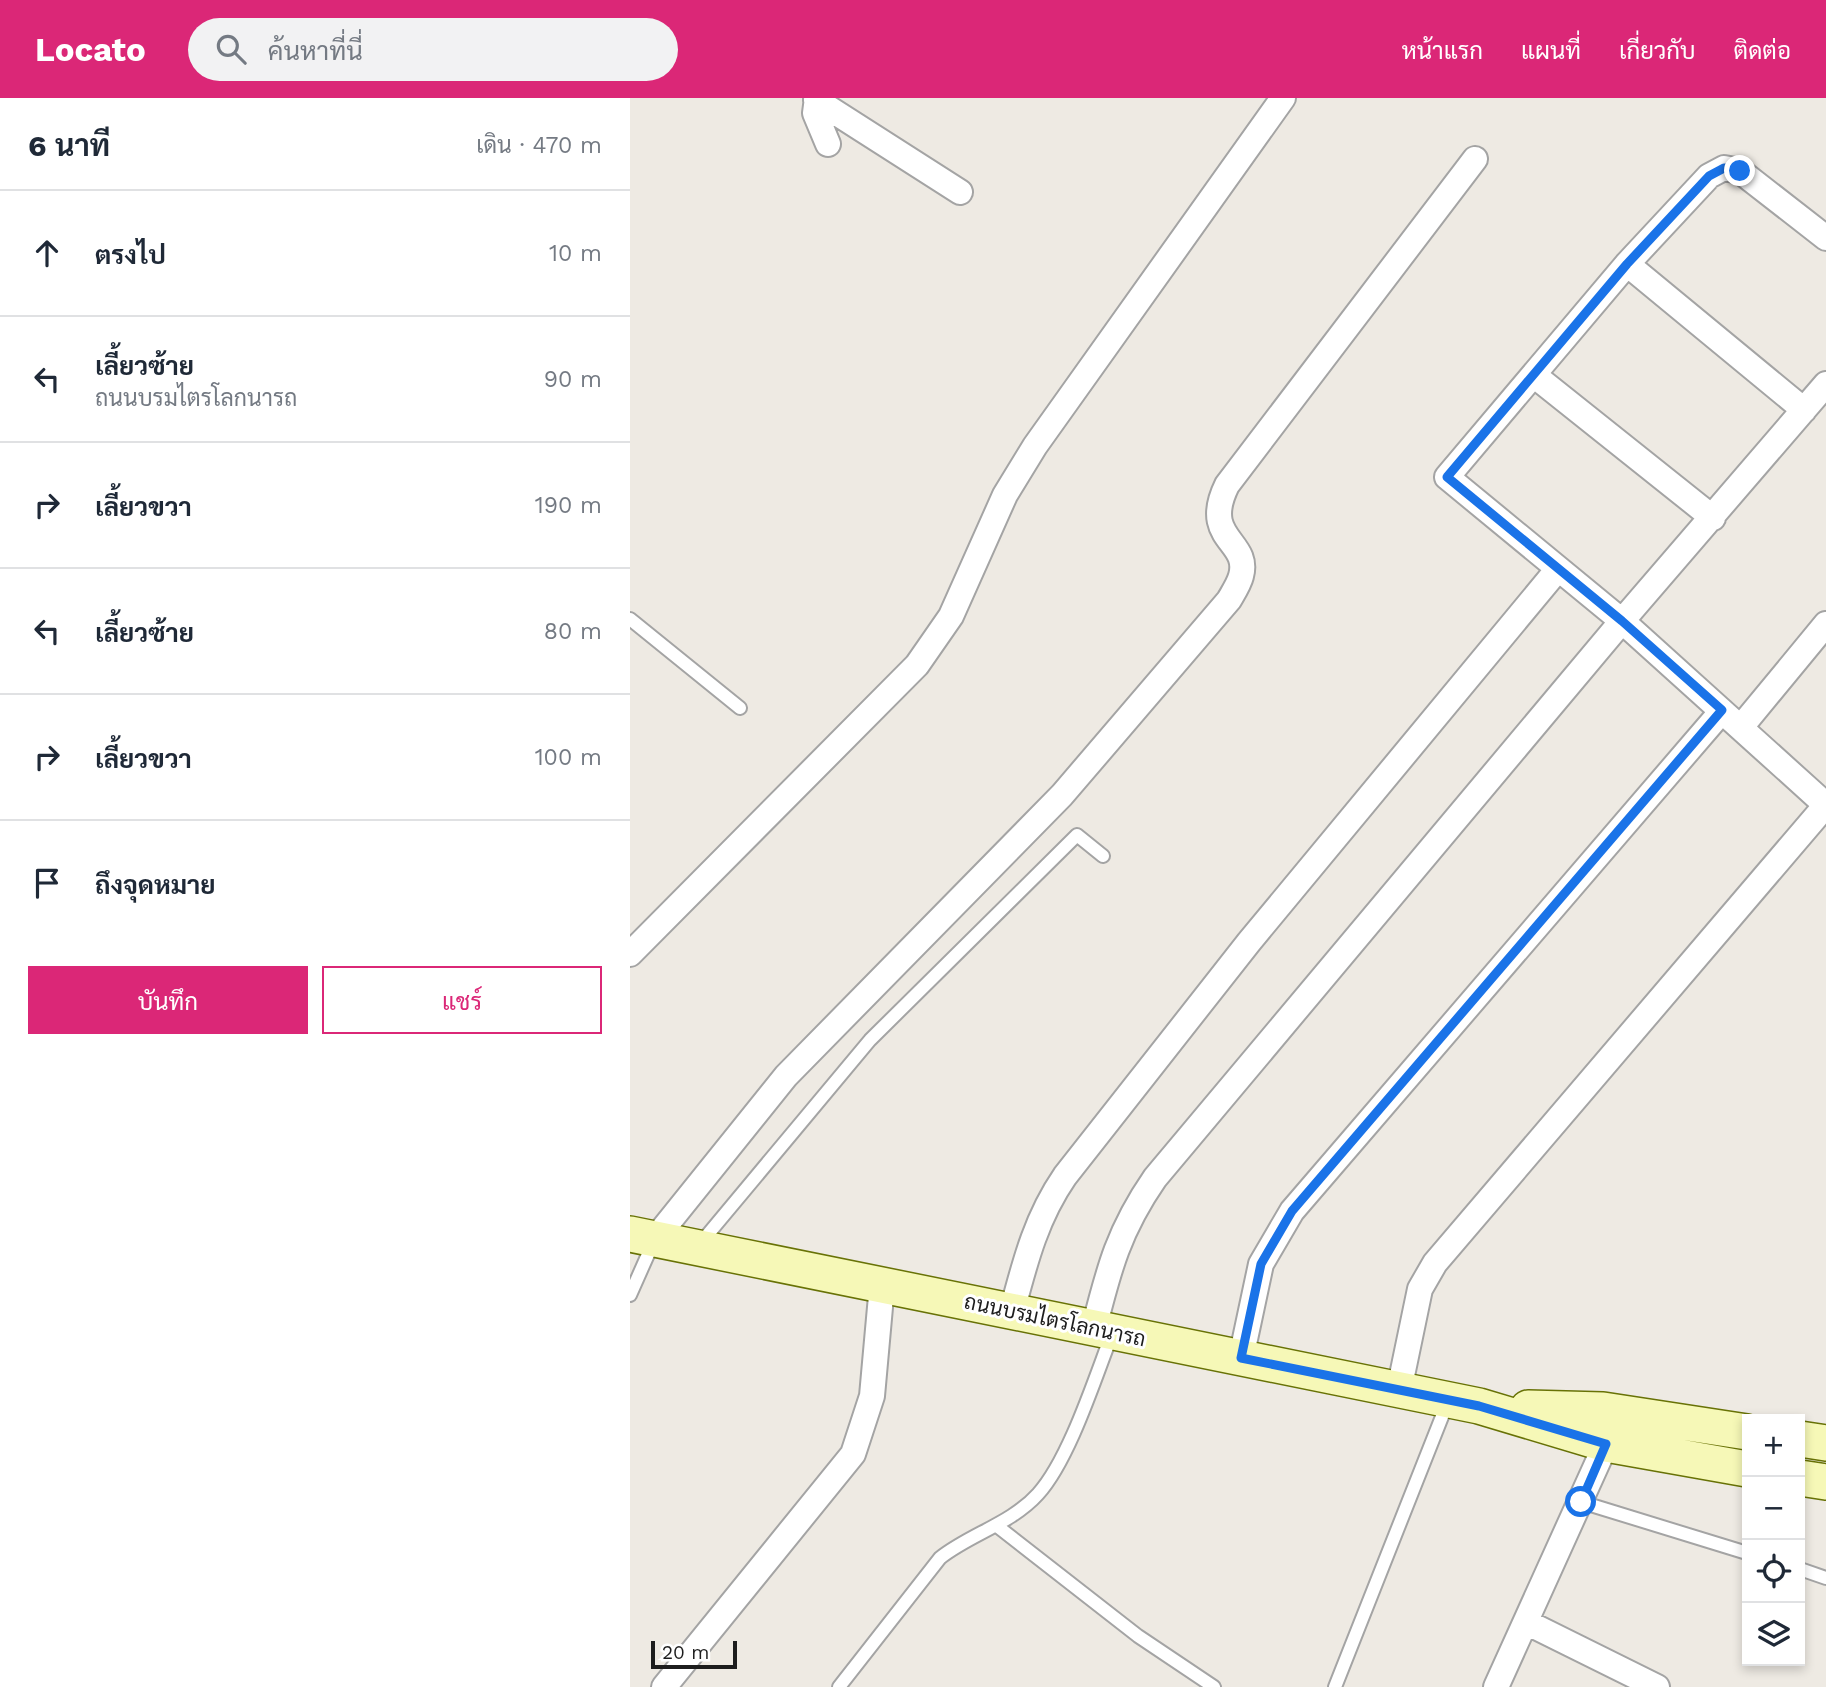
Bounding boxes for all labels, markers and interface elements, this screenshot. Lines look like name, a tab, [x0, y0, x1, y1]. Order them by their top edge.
search box	[188, 18, 678, 81]
text: Locato	[35, 30, 146, 69]
icon: search	[212, 30, 250, 68]
text: ค้นหาที่นี่	[268, 36, 363, 66]
text: หน้าแรก	[1402, 37, 1483, 65]
text: แผนที่	[1521, 37, 1581, 65]
text: เกี่ยวกับ	[1619, 37, 1696, 65]
text: ติดต่อ	[1734, 37, 1791, 65]
text: 6 นาที	[28, 128, 110, 163]
text: เดิน · 470 m	[476, 132, 602, 159]
route end	[1724, 155, 1755, 186]
icon: ahead	[28, 234, 66, 272]
text: ตรงไป	[95, 240, 166, 270]
text: 10 m	[549, 240, 602, 267]
text: เลี้ยวซ้าย	[95, 351, 194, 381]
icon: left	[28, 360, 66, 398]
text: 90 m	[544, 366, 602, 393]
text: ถนนบรมไตรโลกนารถ	[95, 385, 297, 412]
icon: right	[28, 486, 66, 524]
text: เลี้ยวขวา	[95, 492, 192, 522]
text: 190 m	[535, 492, 602, 519]
icon: left	[28, 612, 66, 650]
text: เลี้ยวซ้าย	[95, 618, 194, 648]
text: 80 m	[544, 618, 602, 645]
icon: right	[28, 738, 66, 776]
text: เลี้ยวขวา	[95, 744, 192, 774]
text: 100 m	[535, 744, 602, 771]
icon: arrive	[28, 864, 66, 902]
text: ถึงจุดหมาย	[95, 870, 216, 900]
button: บันทึก	[28, 966, 308, 1034]
button: แชร์	[322, 966, 602, 1034]
street label: ถนนบรมไตรโลกนารถ	[962, 1289, 1148, 1351]
map controls	[1742, 1414, 1805, 1666]
button: +	[1742, 1414, 1805, 1477]
button: −	[1742, 1477, 1805, 1540]
route start	[1565, 1486, 1596, 1517]
button: locate	[1742, 1540, 1805, 1603]
button: layers	[1742, 1603, 1805, 1666]
scale bar	[651, 1638, 737, 1670]
text: 20 m	[662, 1641, 709, 1664]

